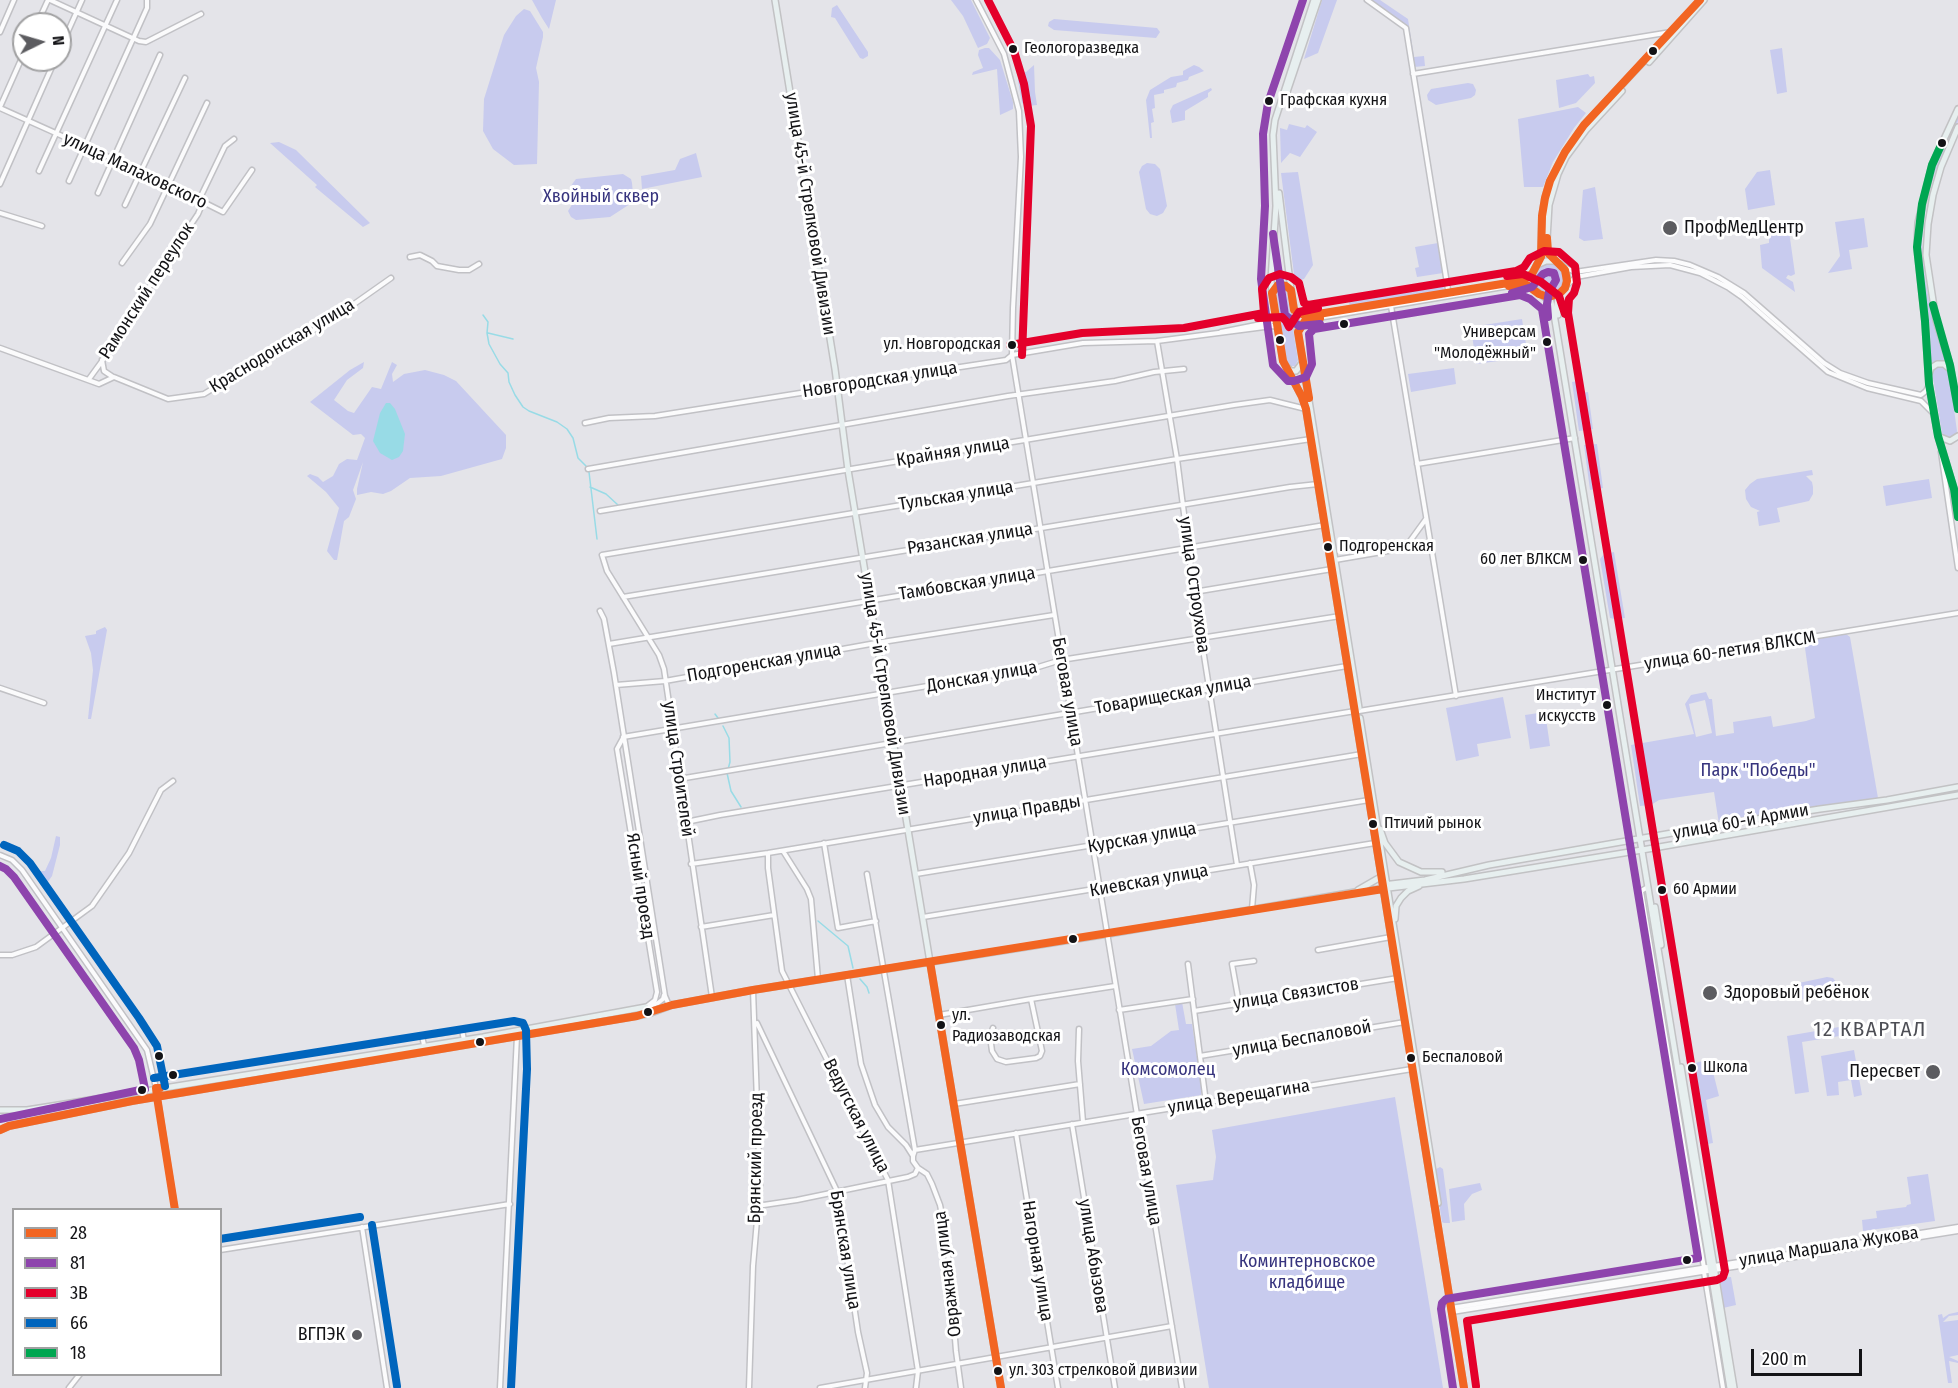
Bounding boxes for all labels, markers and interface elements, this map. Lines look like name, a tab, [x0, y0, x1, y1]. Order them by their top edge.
north arrow	[12, 12, 72, 72]
text: N	[49, 35, 68, 46]
place label: Геологоразведка	[1024, 39, 1139, 59]
marker: Геологоразведка	[1007, 43, 1019, 55]
unlabelled marker	[1647, 45, 1659, 57]
street label: улица 45-й Стрелковой Дивизии	[780, 91, 840, 337]
place label: Графская кухня	[1280, 91, 1387, 111]
marker: Графская кухня	[1263, 95, 1275, 107]
street label: улица Малаховского	[59, 128, 211, 214]
unlabelled marker	[1936, 137, 1948, 149]
park label: Хвойный сквер	[543, 186, 659, 208]
place label: ПрофМедЦентр	[1684, 217, 1804, 239]
street label: Рамонский переулок	[95, 219, 199, 363]
marker: ПрофМедЦентр	[1661, 219, 1679, 237]
street label: Краснодонская улица	[206, 294, 358, 398]
unlabelled marker	[1338, 318, 1350, 330]
place label: Универсам "Молодёжный"	[1434, 323, 1536, 361]
unlabelled marker	[1274, 334, 1286, 346]
place label: ул. Новгородская	[884, 335, 1001, 355]
marker: Универсам "Молодёжный"	[1541, 336, 1553, 348]
marker: ул. Новгородская	[1006, 339, 1018, 351]
street label: Новгородская улица	[801, 357, 959, 403]
street label: Крайняя улица	[895, 432, 1011, 472]
street label: Тульская улица	[897, 476, 1015, 516]
street label: улица Остроухова	[1174, 515, 1214, 655]
street label: Рязанская улица	[906, 518, 1034, 560]
place label: Подгоренская	[1339, 537, 1434, 557]
marker: Подгоренская	[1322, 541, 1334, 553]
place label: 60 лет ВЛКСМ	[1480, 550, 1572, 570]
marker: 60 лет ВЛКСМ	[1577, 554, 1589, 566]
street label: Тамбовская улица	[897, 563, 1037, 605]
street label: улица 45-й Стрелковой Дивизии	[855, 571, 915, 817]
street label: улица 60-летия ВЛКСМ	[1643, 627, 1817, 675]
street label: Беговая улица	[1047, 636, 1087, 748]
street label: Подгоренская улица	[685, 639, 843, 687]
street label: Донская улица	[925, 657, 1039, 697]
street label: Товарищеская улица	[1093, 671, 1253, 719]
place label: Институт искусств	[1536, 686, 1596, 724]
marker: Институт искусств	[1601, 699, 1613, 711]
street label: улица Строителей	[658, 700, 698, 838]
street label: Народная улица	[922, 752, 1048, 792]
park label: Парк "Победы"	[1701, 760, 1815, 782]
street label: улица Правды	[972, 791, 1082, 829]
street label: улица 60-й Армии	[1671, 799, 1811, 845]
place label: Птичий рынок	[1384, 814, 1481, 834]
street label: Курская улица	[1086, 818, 1198, 858]
marker: Птичий рынок	[1367, 818, 1379, 830]
street label: Ясный проезд	[621, 831, 659, 941]
street label: Киевская улица	[1088, 860, 1210, 902]
place label: 60 Армии	[1673, 880, 1737, 900]
marker: 60 Армии	[1656, 884, 1668, 896]
unlabelled marker	[1067, 933, 1079, 945]
street label: улица Связистов	[1232, 973, 1360, 1015]
place label: Здоровый ребёнок	[1724, 982, 1869, 1004]
marker: Здоровый ребёнок	[1701, 984, 1719, 1002]
unlabelled marker	[642, 1006, 654, 1018]
place label: ул. Радиозаводская	[952, 1006, 1061, 1044]
street label: улица Беспаловой	[1231, 1016, 1373, 1062]
district label: 12 КВАРТАЛ	[1813, 1017, 1927, 1043]
marker: ул. Радиозаводская	[935, 1019, 947, 1031]
unlabelled marker	[474, 1036, 486, 1048]
place label: Беспаловой	[1422, 1048, 1503, 1068]
unlabelled marker	[153, 1050, 165, 1062]
marker: Беспаловой	[1405, 1052, 1417, 1064]
street label: Ведугская улица	[818, 1055, 894, 1177]
place label: Школа	[1703, 1058, 1748, 1078]
park label: Комсомолец	[1121, 1059, 1215, 1081]
place label: Пересвет	[1849, 1061, 1920, 1083]
marker: Школа	[1686, 1062, 1698, 1074]
marker: Пересвет	[1924, 1063, 1942, 1081]
unlabelled marker	[167, 1069, 179, 1081]
street label: улица Верещагина	[1167, 1075, 1311, 1119]
unlabelled marker	[136, 1084, 148, 1096]
street label: Брянский проезд	[744, 1092, 768, 1224]
street label: Беговая улица	[1126, 1115, 1166, 1227]
street label: Брянская улица	[825, 1189, 865, 1311]
street label: улица Абызова	[1073, 1197, 1113, 1315]
street label: Нагорная улица	[1017, 1199, 1057, 1323]
legend	[12, 1208, 222, 1376]
street label: Овражная улица	[930, 1210, 966, 1338]
text: 28	[70, 1222, 87, 1244]
street label: улица Маршала Жукова	[1738, 1222, 1920, 1272]
park label: Коминтерновское кладбище	[1239, 1251, 1375, 1294]
text: 81	[70, 1252, 86, 1274]
unlabelled marker	[1681, 1254, 1693, 1266]
text: 3В	[70, 1282, 88, 1304]
text: 66	[70, 1312, 88, 1334]
place label: ВГПЭК	[298, 1324, 345, 1346]
marker: ВГПЭК	[350, 1328, 364, 1342]
scale bar	[1754, 1337, 1865, 1375]
text: 18	[70, 1342, 86, 1364]
text: 200 m	[1762, 1348, 1807, 1370]
place label: ул. 303 стрелковой дивизии	[1009, 1361, 1198, 1381]
marker: ул. 303 стрелковой дивизии	[992, 1365, 1004, 1377]

